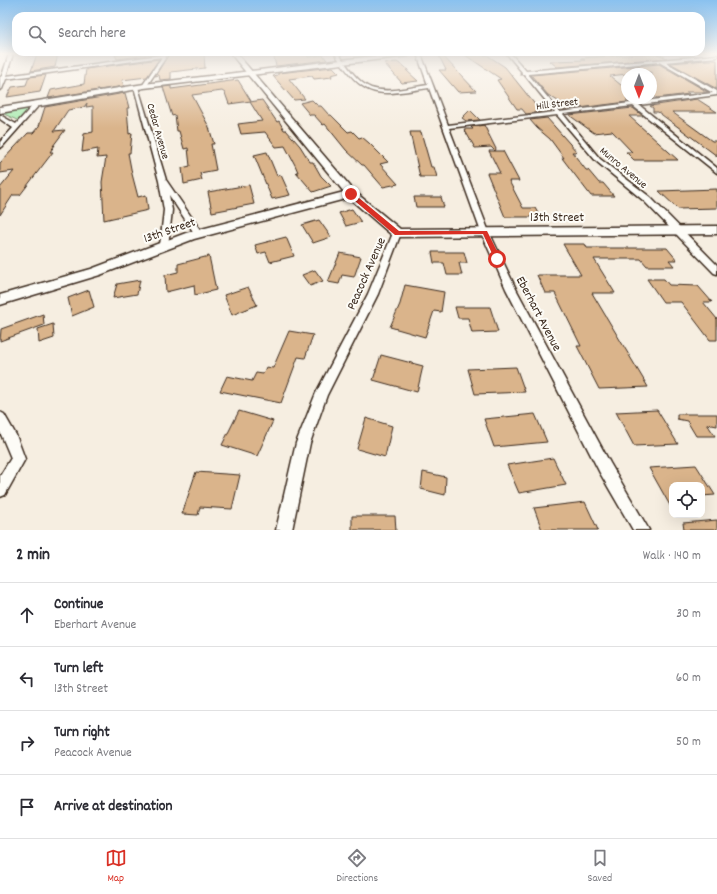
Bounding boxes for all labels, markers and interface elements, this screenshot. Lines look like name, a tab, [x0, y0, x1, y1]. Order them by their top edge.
search box	[12, 12, 705, 56]
icon: search	[26, 23, 48, 45]
text: Search here	[58, 23, 126, 45]
north arrow	[621, 68, 657, 104]
street label: Hill Street	[535, 94, 579, 115]
street label: Cedar Avenue	[141, 102, 173, 161]
street label: Munro Avenue	[595, 144, 650, 193]
route end	[342, 185, 360, 203]
street label: 13th Street	[530, 209, 584, 228]
street label: 13th Street	[141, 214, 199, 249]
street label: Peacock Avenue	[343, 234, 392, 313]
route start	[488, 250, 506, 268]
street label: Eberhart Avenue	[510, 273, 566, 355]
map controls	[669, 482, 705, 518]
button: locate	[669, 482, 705, 518]
text: 2 min	[16, 544, 50, 568]
text: Walk · 140 m	[643, 547, 701, 566]
text: Continue	[54, 594, 103, 616]
icon: ahead	[16, 604, 38, 626]
text: 30 m	[676, 605, 701, 624]
text: Eberhart Avenue	[54, 616, 136, 635]
text: Turn left	[54, 658, 103, 680]
icon: left	[16, 668, 38, 690]
text: 60 m	[676, 669, 701, 688]
text: 13th Street	[54, 680, 108, 699]
text: Turn right	[54, 722, 110, 744]
icon: right	[16, 732, 38, 754]
text: 50 m	[676, 733, 701, 752]
text: Peacock Avenue	[54, 744, 132, 763]
icon: arrive	[16, 796, 38, 818]
text: Arrive at destination	[54, 796, 172, 818]
tab: Map	[105, 847, 127, 887]
tab: Directions	[336, 847, 378, 887]
tab: Saved	[588, 847, 612, 887]

